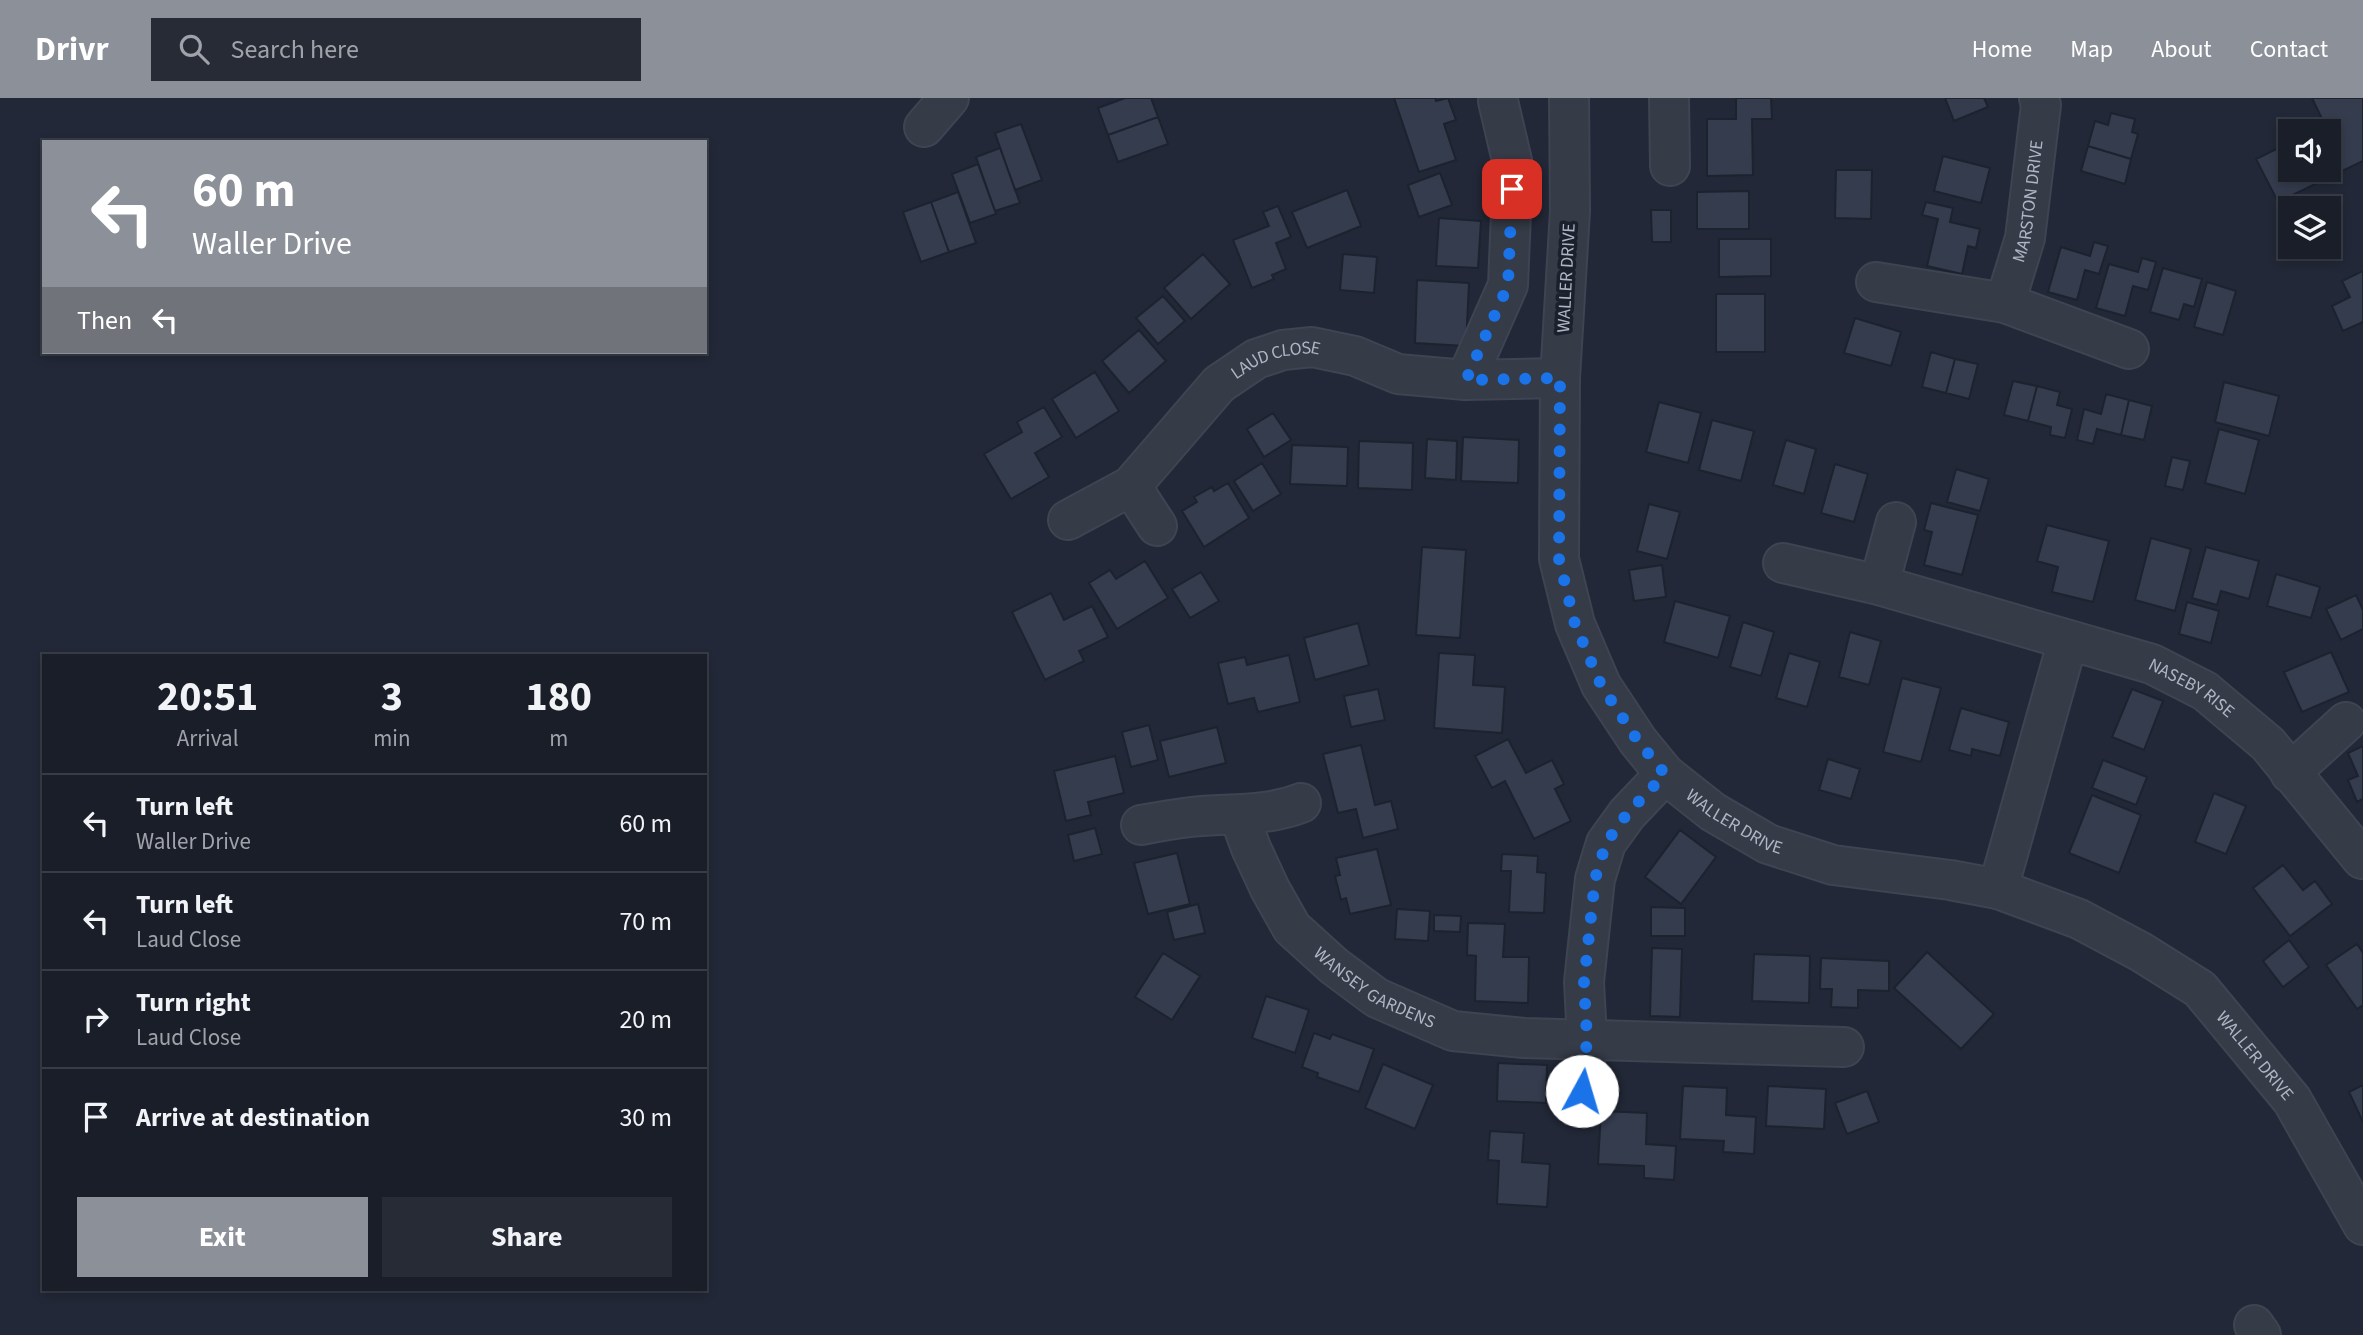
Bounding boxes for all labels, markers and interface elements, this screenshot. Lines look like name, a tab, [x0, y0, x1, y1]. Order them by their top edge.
search box	[151, 18, 641, 81]
text: Drivr	[35, 26, 109, 73]
icon: search	[175, 30, 213, 68]
text: Search here	[231, 31, 359, 68]
text: Home	[1972, 32, 2032, 67]
text: Map	[2070, 32, 2113, 67]
text: About	[2151, 32, 2212, 67]
text: Contact	[2250, 32, 2328, 67]
map controls	[2278, 119, 2341, 259]
button: sound	[2278, 119, 2341, 182]
street label: MARSTON DRIVE	[2006, 139, 2050, 265]
text: 60 m	[192, 156, 296, 226]
pin	[1482, 159, 1542, 219]
icon: left	[77, 168, 168, 259]
icon: arrive	[1493, 170, 1531, 208]
button: layers	[2278, 196, 2341, 259]
text: Waller Drive	[192, 221, 352, 267]
street label: WALLER DRIVE	[1551, 223, 1582, 333]
icon: left	[146, 301, 184, 339]
text: Then	[77, 302, 132, 339]
street label: LAUD CLOSE	[1226, 335, 1323, 385]
street label: NASEBY RISE	[2144, 652, 2240, 724]
text: 20:51	[157, 667, 258, 727]
text: 3	[381, 667, 403, 727]
text: 180	[525, 667, 592, 727]
text: Arrival	[177, 722, 239, 755]
text: min	[373, 722, 411, 755]
text: m	[549, 722, 568, 755]
street label: WALLER DRIVE	[1680, 783, 1786, 861]
text: Turn left	[136, 788, 233, 825]
icon: left	[77, 804, 115, 842]
text: 60 m	[619, 805, 672, 842]
text: Waller Drive	[136, 825, 251, 858]
text: Turn left	[136, 886, 233, 923]
icon: left	[77, 902, 115, 940]
text: 70 m	[619, 903, 672, 940]
text: Laud Close	[136, 923, 241, 956]
street label: WANSEY GARDENS	[1308, 941, 1439, 1035]
text: Turn right	[136, 984, 251, 1021]
icon: right	[77, 1000, 115, 1038]
text: 20 m	[619, 1001, 672, 1038]
street label: WALLER DRIVE	[2210, 1006, 2299, 1106]
text: Laud Close	[136, 1021, 241, 1054]
position arrow	[1545, 1054, 1619, 1128]
icon: arrive	[77, 1098, 115, 1136]
text: Arrive at destination	[136, 1099, 370, 1136]
text: 30 m	[619, 1099, 672, 1136]
button: Exit	[77, 1197, 368, 1277]
button: Share	[382, 1197, 672, 1277]

